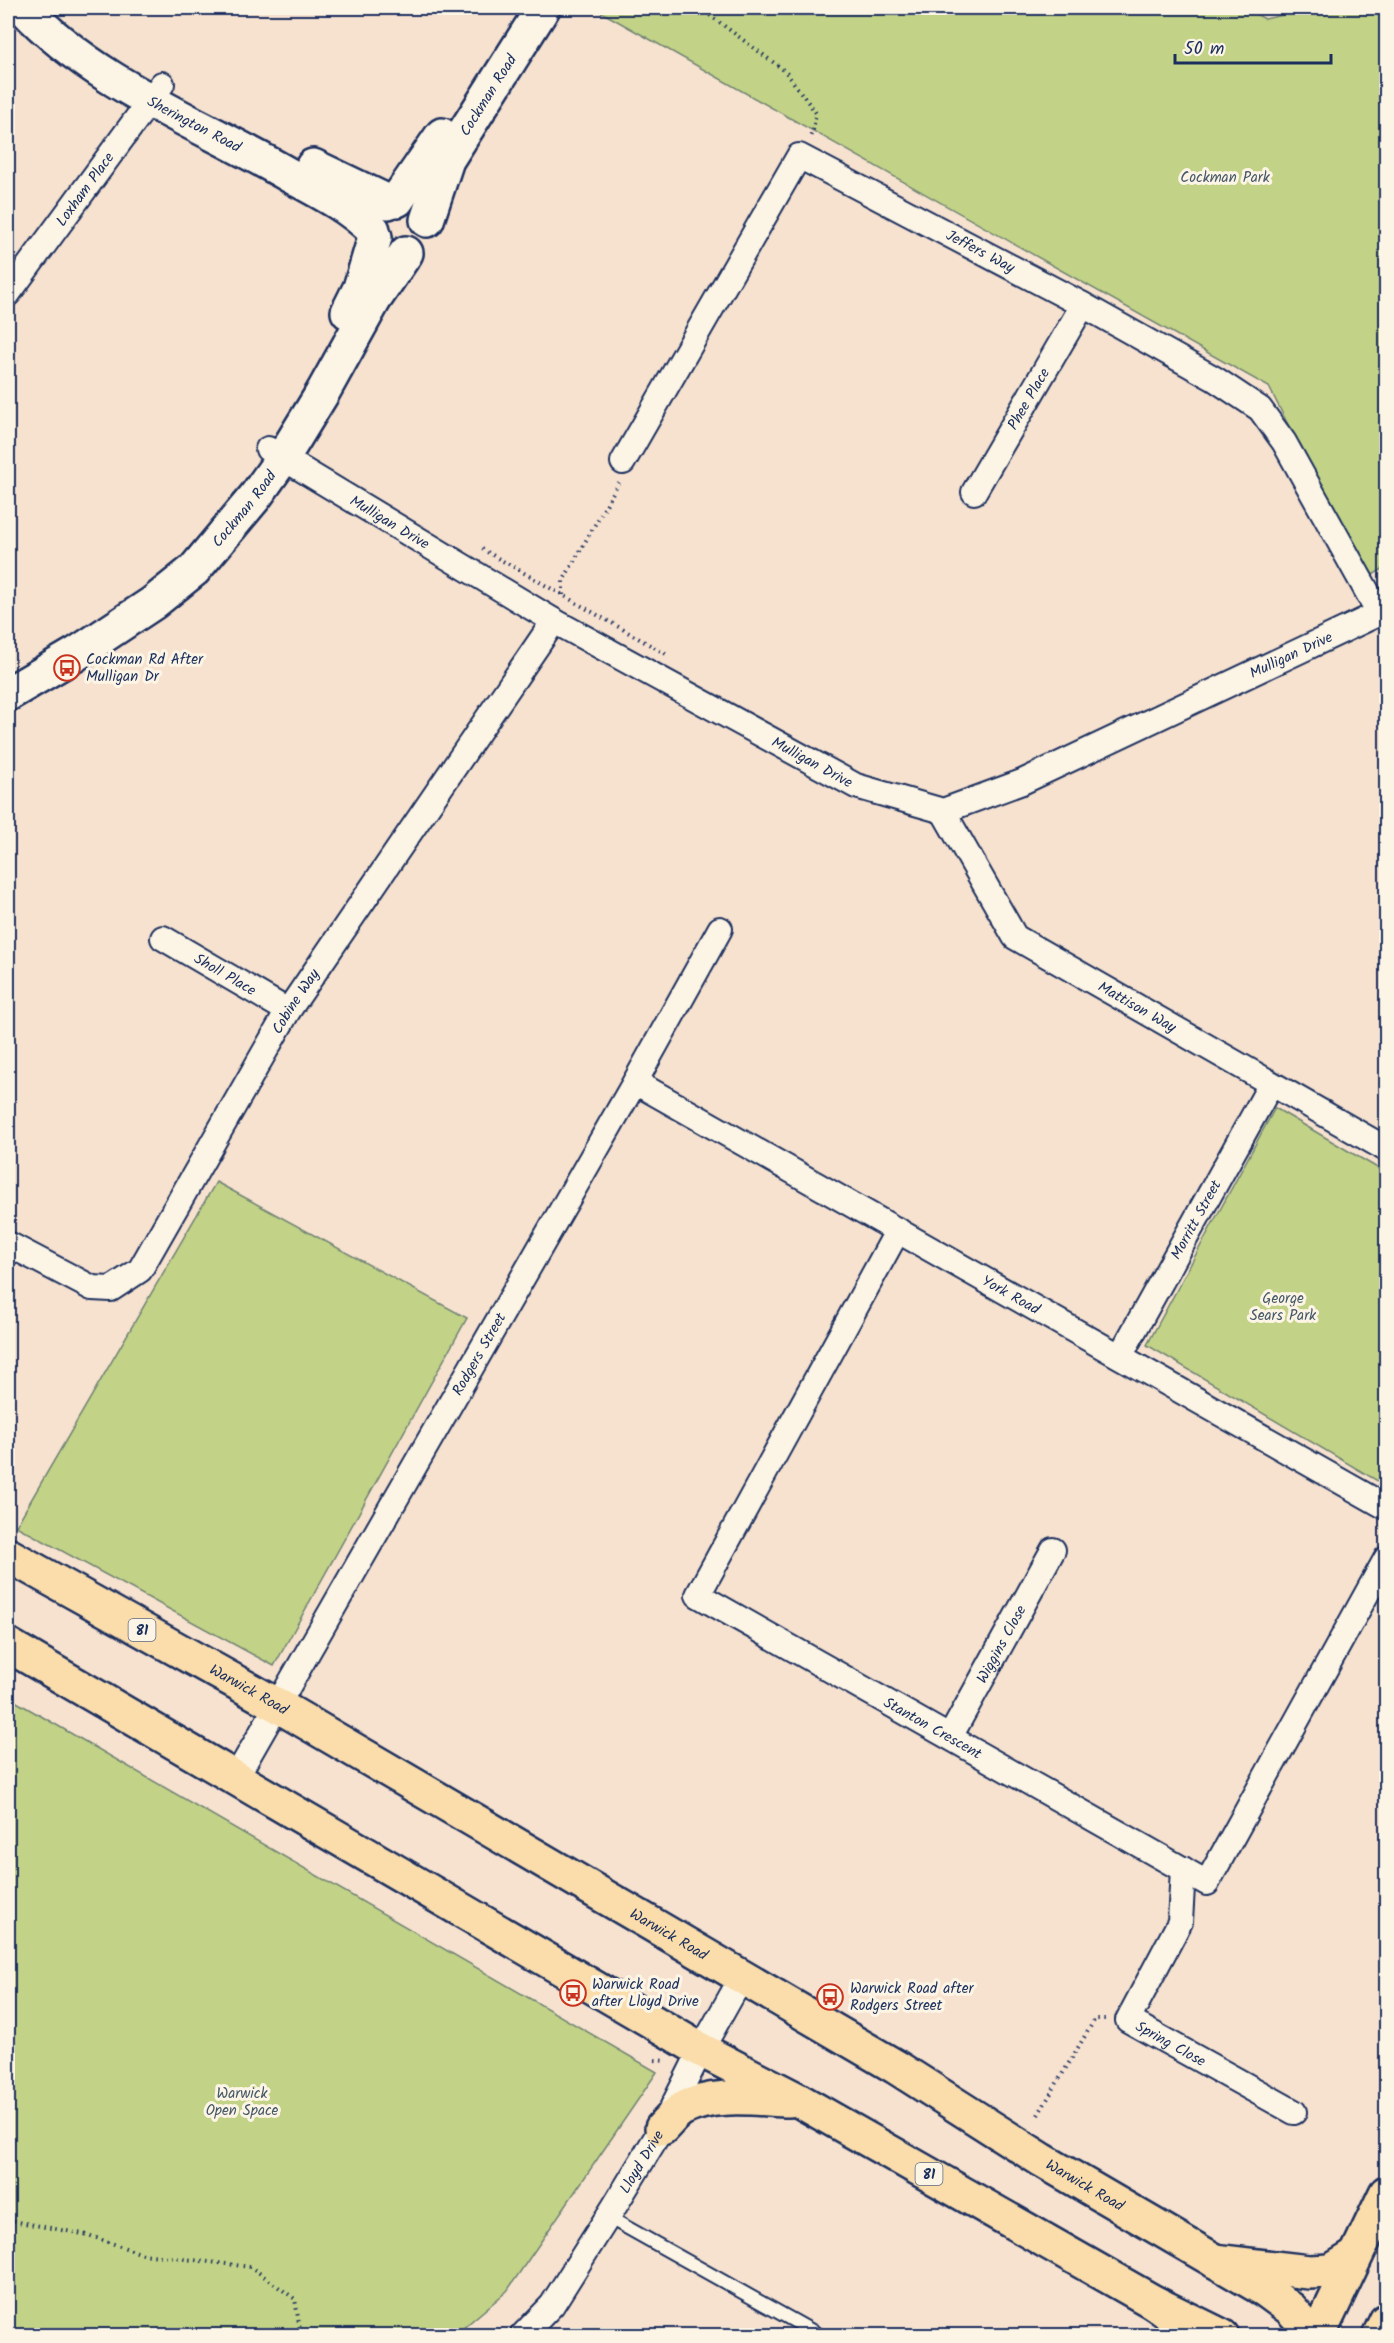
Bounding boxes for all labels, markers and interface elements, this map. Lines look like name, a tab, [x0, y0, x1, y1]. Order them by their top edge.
scale bar	[1175, 27, 1331, 65]
text: 50 m	[1184, 35, 1224, 64]
street label: Cockman Road	[454, 50, 524, 141]
street label: Sherington Road	[142, 90, 245, 160]
street label: Loxham Place	[50, 147, 121, 232]
park label: Cockman Park	[1180, 166, 1271, 190]
street label: Jeffers Way	[941, 224, 1020, 281]
street label: Phee Place	[1002, 364, 1057, 435]
street label: Cockman Road	[207, 466, 283, 553]
street label: Mulligan Drive	[345, 490, 434, 557]
street label: Mulligan Drive	[1246, 626, 1337, 686]
place label: Cockman Rd After Mulligan Dr	[86, 648, 204, 689]
bus stop icon: Cockman Rd After Mulligan Dr	[52, 653, 82, 683]
street label: Mulligan Drive	[767, 731, 857, 795]
street label: Sholl Place	[189, 948, 261, 1003]
street label: Cobine Way	[266, 963, 327, 1039]
street label: Mattison Way	[1093, 976, 1181, 1040]
street label: Morritt Street	[1165, 1176, 1229, 1264]
street label: York Road	[977, 1270, 1044, 1322]
park label: George Sears Park	[1250, 1287, 1317, 1328]
street label: Rodgers Street	[446, 1308, 513, 1401]
street label: Wiggins Close	[971, 1601, 1033, 1688]
road number: 81	[128, 1619, 156, 1641]
street label: Warwick Road	[205, 1659, 293, 1722]
street label: Stanton Crescent	[879, 1691, 986, 1766]
street label: Warwick Road	[625, 1903, 713, 1968]
place label: Warwick Road after Lloyd Drive	[592, 1973, 699, 2014]
place label: Warwick Road after Rodgers Street	[850, 1977, 974, 2018]
bus stop icon: Warwick Road after Lloyd Drive	[558, 1978, 588, 2008]
bus stop icon: Warwick Road after Rodgers Street	[815, 1982, 845, 2012]
street label: Spring Close	[1131, 2015, 1210, 2074]
park label: Warwick Open Space	[206, 2082, 279, 2123]
street label: Lloyd Drive	[614, 2126, 671, 2199]
street label: Warwick Road	[1041, 2154, 1129, 2219]
road number: 81	[916, 2163, 942, 2185]

